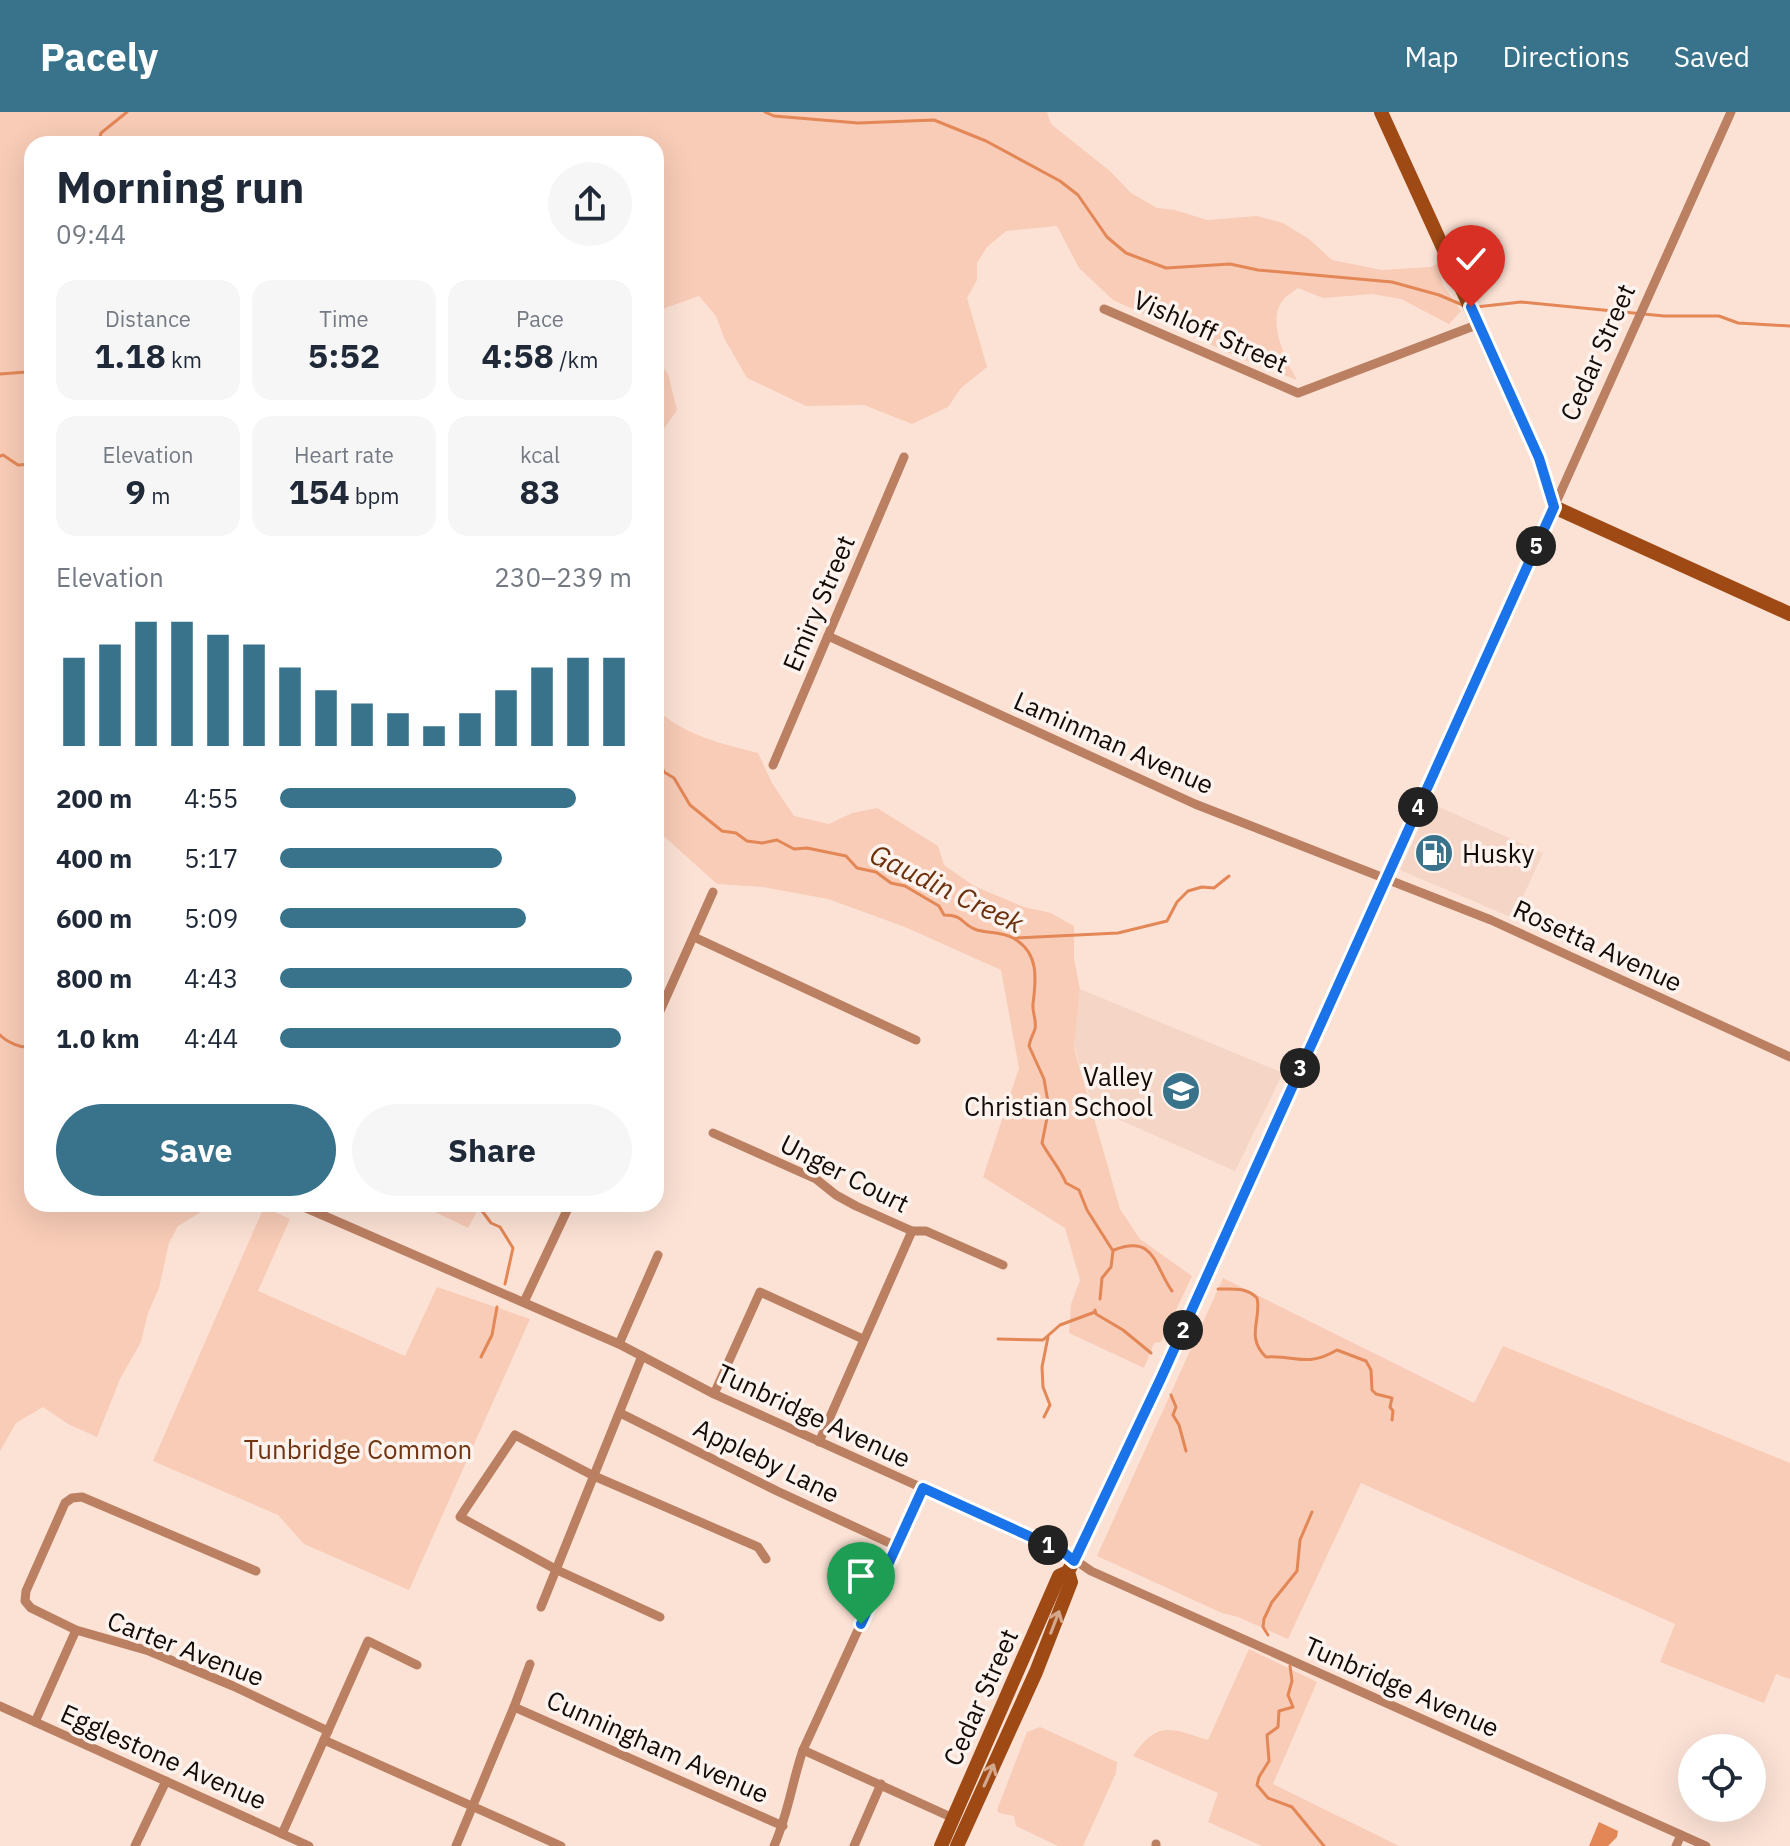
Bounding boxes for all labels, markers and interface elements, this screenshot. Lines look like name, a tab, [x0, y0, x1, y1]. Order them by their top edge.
text: Pacely	[40, 32, 158, 81]
text: Map	[1404, 38, 1458, 75]
text: Directions	[1502, 38, 1630, 75]
text: Saved	[1674, 38, 1750, 75]
text: Morning run	[56, 158, 305, 215]
button: share	[548, 162, 632, 246]
text: 09:44	[56, 217, 126, 251]
pin	[1437, 225, 1505, 307]
icon: check	[1449, 237, 1493, 281]
street label: Cedar Street	[1552, 278, 1642, 426]
street label: Vishloff Street	[1128, 282, 1294, 380]
text: Distance	[105, 304, 191, 333]
text: Time	[319, 304, 369, 333]
text: Pace	[516, 304, 564, 333]
text: 1.18	[94, 333, 166, 377]
text: 5:52	[308, 333, 380, 377]
text: 4:58	[482, 333, 554, 377]
text: km	[166, 345, 202, 374]
text: /km	[554, 345, 598, 374]
text: Elevation	[102, 440, 194, 469]
text: Heart rate	[294, 440, 394, 469]
text: kcal	[520, 440, 560, 469]
text: 9	[126, 469, 146, 513]
text: 154	[288, 469, 350, 513]
text: 83	[520, 469, 560, 513]
text: m	[146, 481, 170, 510]
text: bpm	[350, 481, 400, 510]
pin: 5	[1516, 526, 1556, 566]
street label: Emiry Street	[774, 530, 862, 676]
text: 5	[1529, 531, 1543, 560]
text: Elevation	[56, 560, 164, 594]
text: 230–239 m	[494, 560, 632, 594]
street label: Laminman Avenue	[1009, 683, 1219, 801]
text: 200 m	[56, 781, 132, 815]
text: 4:55	[184, 781, 238, 815]
pin: 4	[1398, 787, 1438, 827]
text: 4	[1411, 792, 1425, 821]
fuel station icon: Husky	[1413, 832, 1455, 874]
water label: Gaudin Creek	[864, 835, 1030, 941]
place label: Husky	[1462, 836, 1535, 870]
text: 400 m	[56, 841, 132, 875]
text: 5:17	[184, 841, 238, 875]
street label: Rosetta Avenue	[1508, 891, 1688, 999]
text: 600 m	[56, 901, 132, 935]
text: 5:09	[184, 901, 238, 935]
text: 800 m	[56, 961, 132, 995]
text: 4:43	[184, 961, 238, 995]
text: 1.0 km	[56, 1021, 140, 1055]
text: 4:44	[184, 1021, 238, 1055]
pin: 3	[1280, 1048, 1320, 1088]
text: 3	[1293, 1053, 1307, 1082]
place label: Valley Christian School	[964, 1059, 1153, 1123]
school or university icon: Valley Christian School	[1160, 1070, 1202, 1112]
button: Save	[56, 1104, 336, 1196]
button: Share	[352, 1104, 632, 1196]
street label: Unger Court	[775, 1126, 915, 1220]
pin: 2	[1163, 1310, 1203, 1350]
text: 2	[1176, 1315, 1190, 1344]
street label: Tunbridge Avenue	[712, 1355, 916, 1475]
street label: Appleby Lane	[688, 1410, 846, 1510]
park label: Tunbridge Common	[244, 1432, 472, 1466]
pin: 1	[1028, 1525, 1068, 1565]
text: 1	[1041, 1530, 1055, 1559]
pin	[827, 1542, 895, 1624]
icon: arrive	[839, 1554, 883, 1598]
street label: Carter Avenue	[103, 1602, 269, 1694]
one-way arrow	[1049, 1610, 1064, 1635]
street label: Cedar Street	[935, 1623, 1025, 1771]
street label: Tunbridge Avenue	[1299, 1628, 1505, 1744]
street label: Cunningham Avenue	[542, 1682, 774, 1810]
street label: Egglestone Avenue	[56, 1695, 272, 1817]
map controls	[1678, 1734, 1766, 1822]
button: locate	[1678, 1734, 1766, 1822]
one-way arrow	[982, 1763, 997, 1787]

